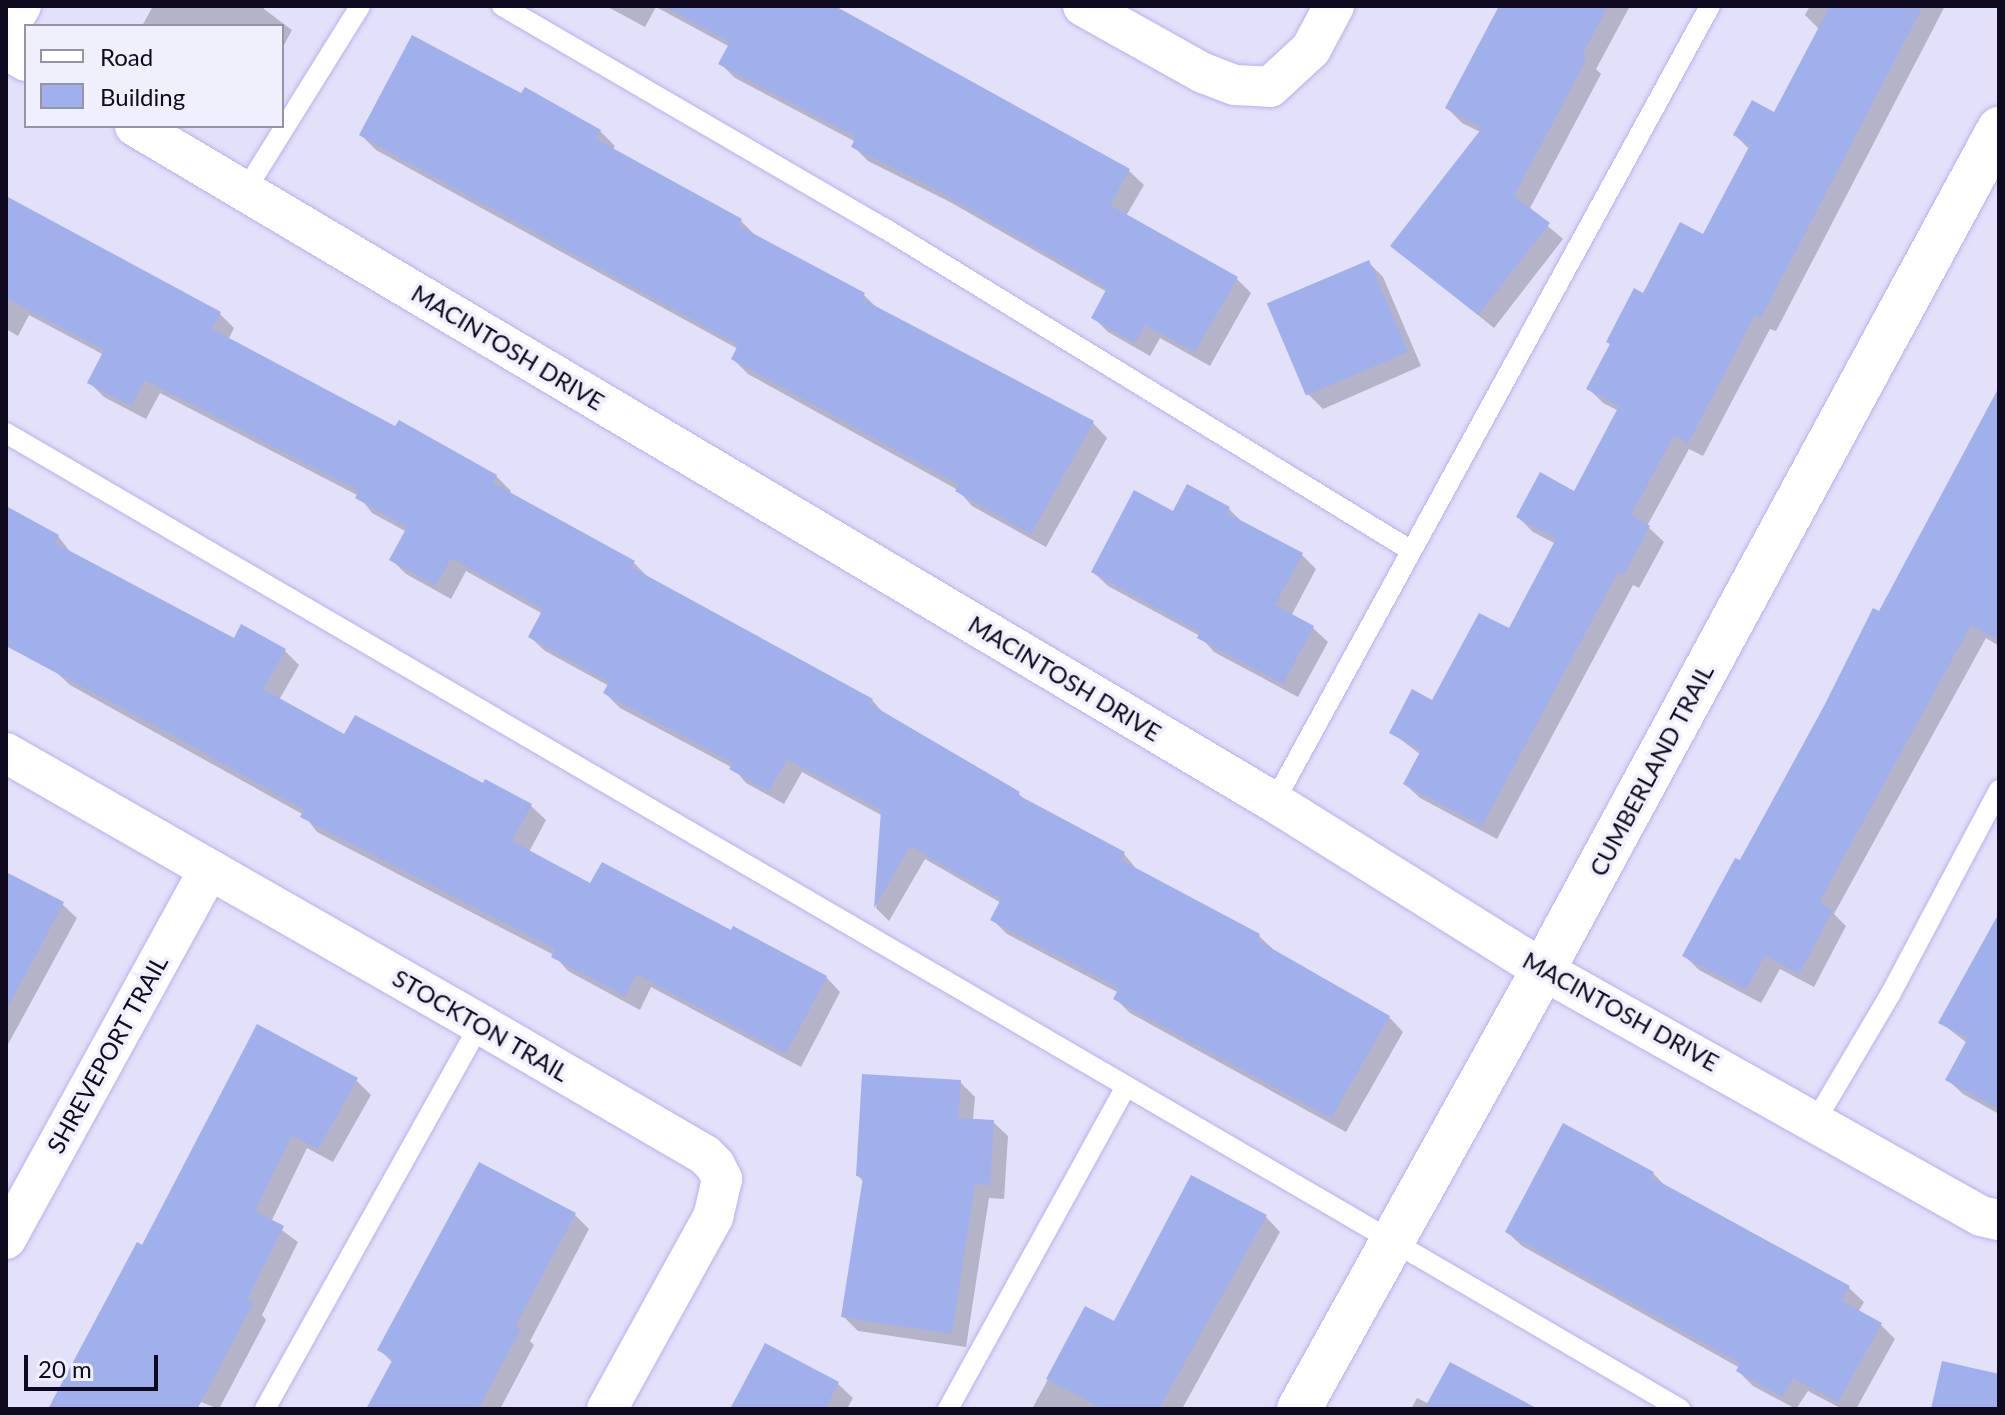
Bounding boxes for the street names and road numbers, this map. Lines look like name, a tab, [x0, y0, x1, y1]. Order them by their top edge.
street label: MACINTOSH DRIVE	[407, 278, 609, 416]
street label: MACINTOSH DRIVE	[964, 609, 1166, 747]
street label: CUMBERLAND TRAIL	[1583, 659, 1719, 881]
street label: MACINTOSH DRIVE	[1518, 945, 1724, 1077]
street label: SHREVEPORT TRAIL	[40, 949, 174, 1159]
street label: STOCKTON TRAIL	[388, 963, 574, 1087]

